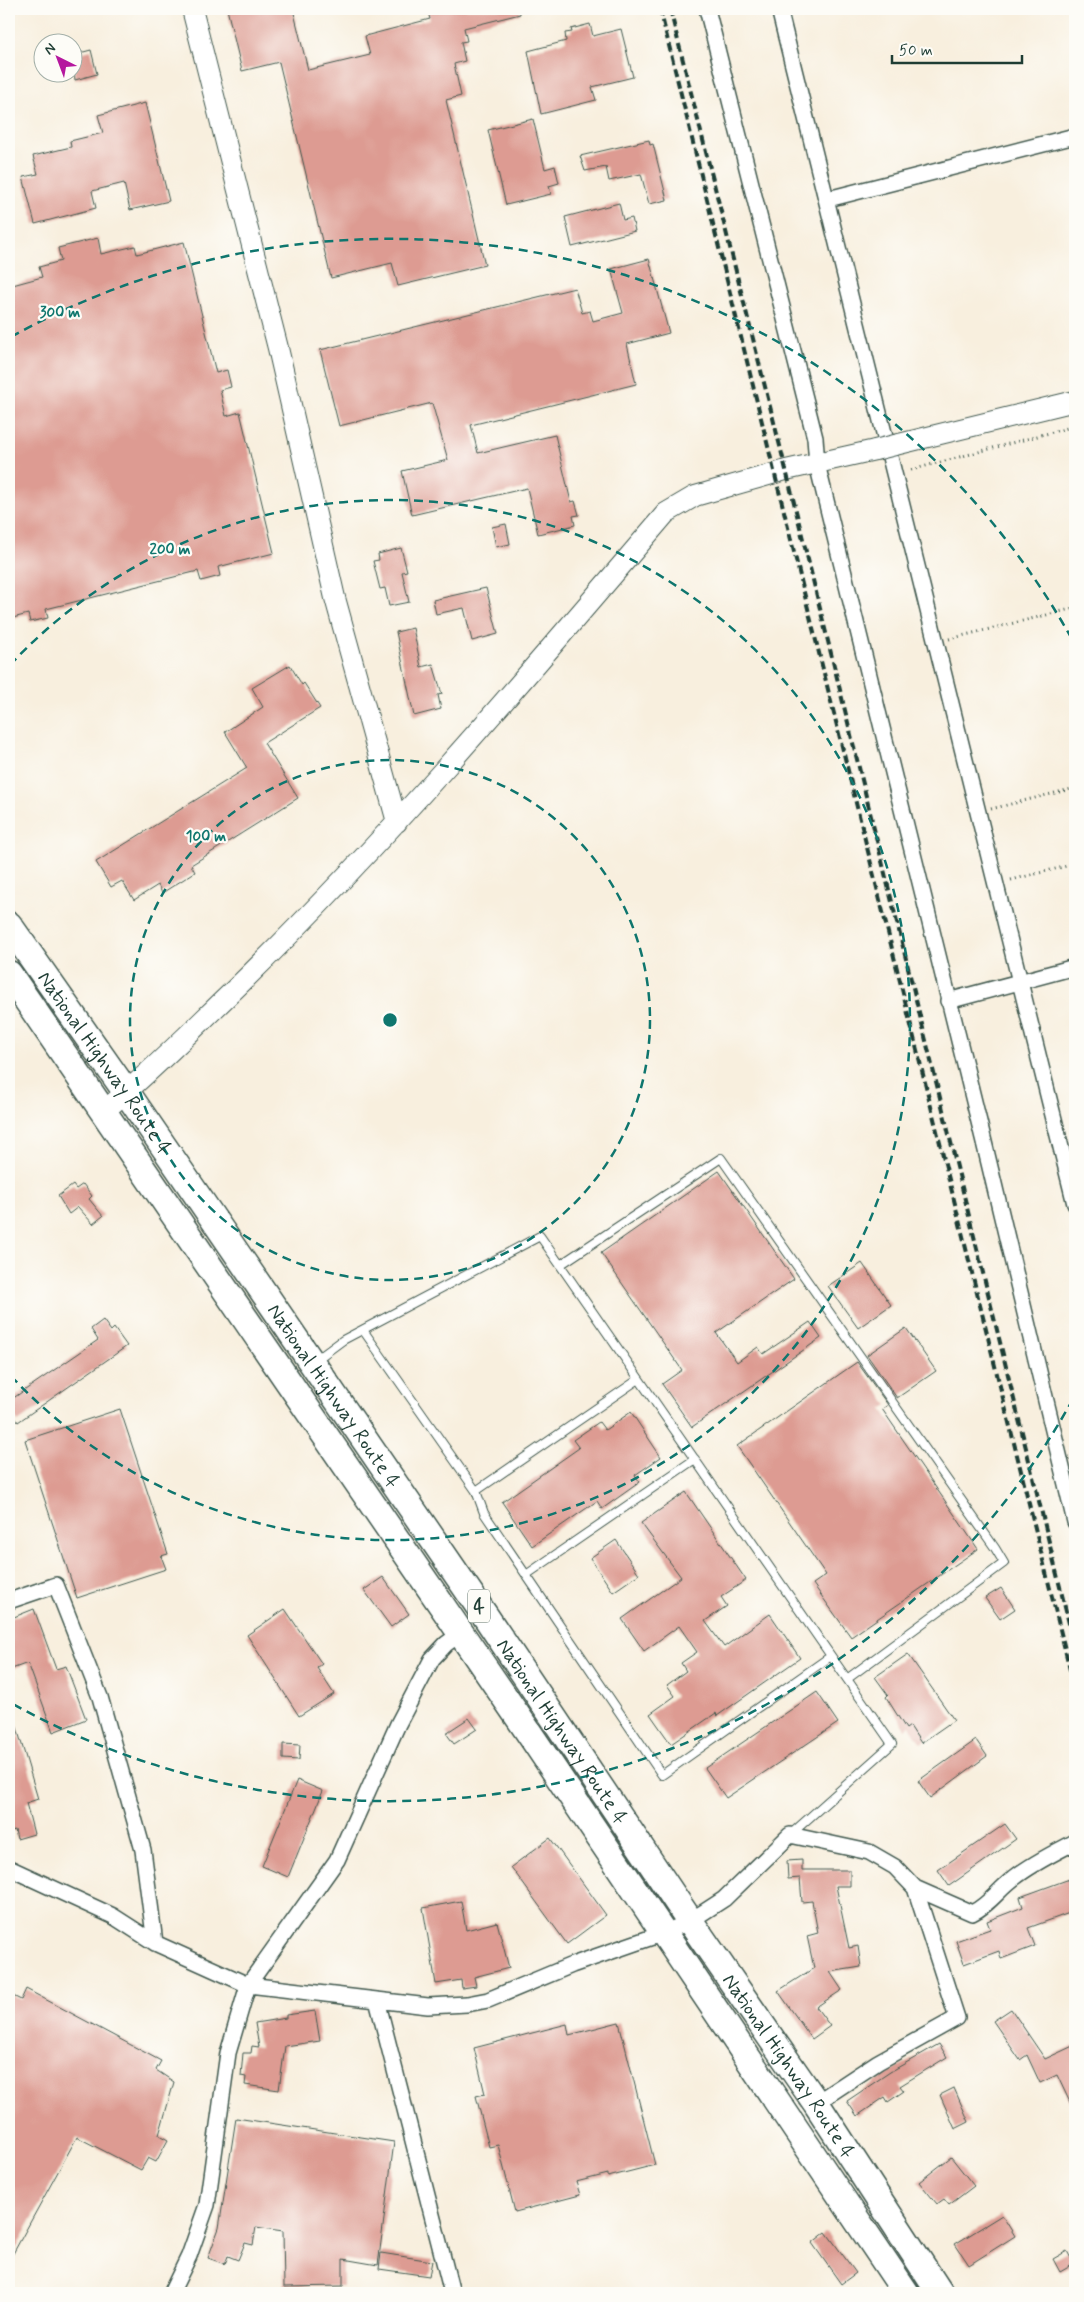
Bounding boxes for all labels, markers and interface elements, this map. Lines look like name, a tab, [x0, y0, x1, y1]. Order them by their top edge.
north arrow	[32, 32, 82, 82]
scale bar	[892, 32, 1022, 64]
text: N	[40, 39, 59, 59]
text: 50 m	[899, 41, 933, 61]
text: 300 m	[40, 303, 80, 323]
text: 200 m	[150, 540, 191, 560]
text: 100 m	[186, 827, 226, 847]
street label: National Highway Route 4	[31, 966, 178, 1161]
centre of rings	[381, 1011, 399, 1029]
street label: National Highway Route 4	[260, 1299, 406, 1494]
road number: 4	[468, 1590, 490, 1622]
street label: National Highway Route 4	[489, 1634, 634, 1830]
street label: National Highway Route 4	[715, 1969, 861, 2164]

